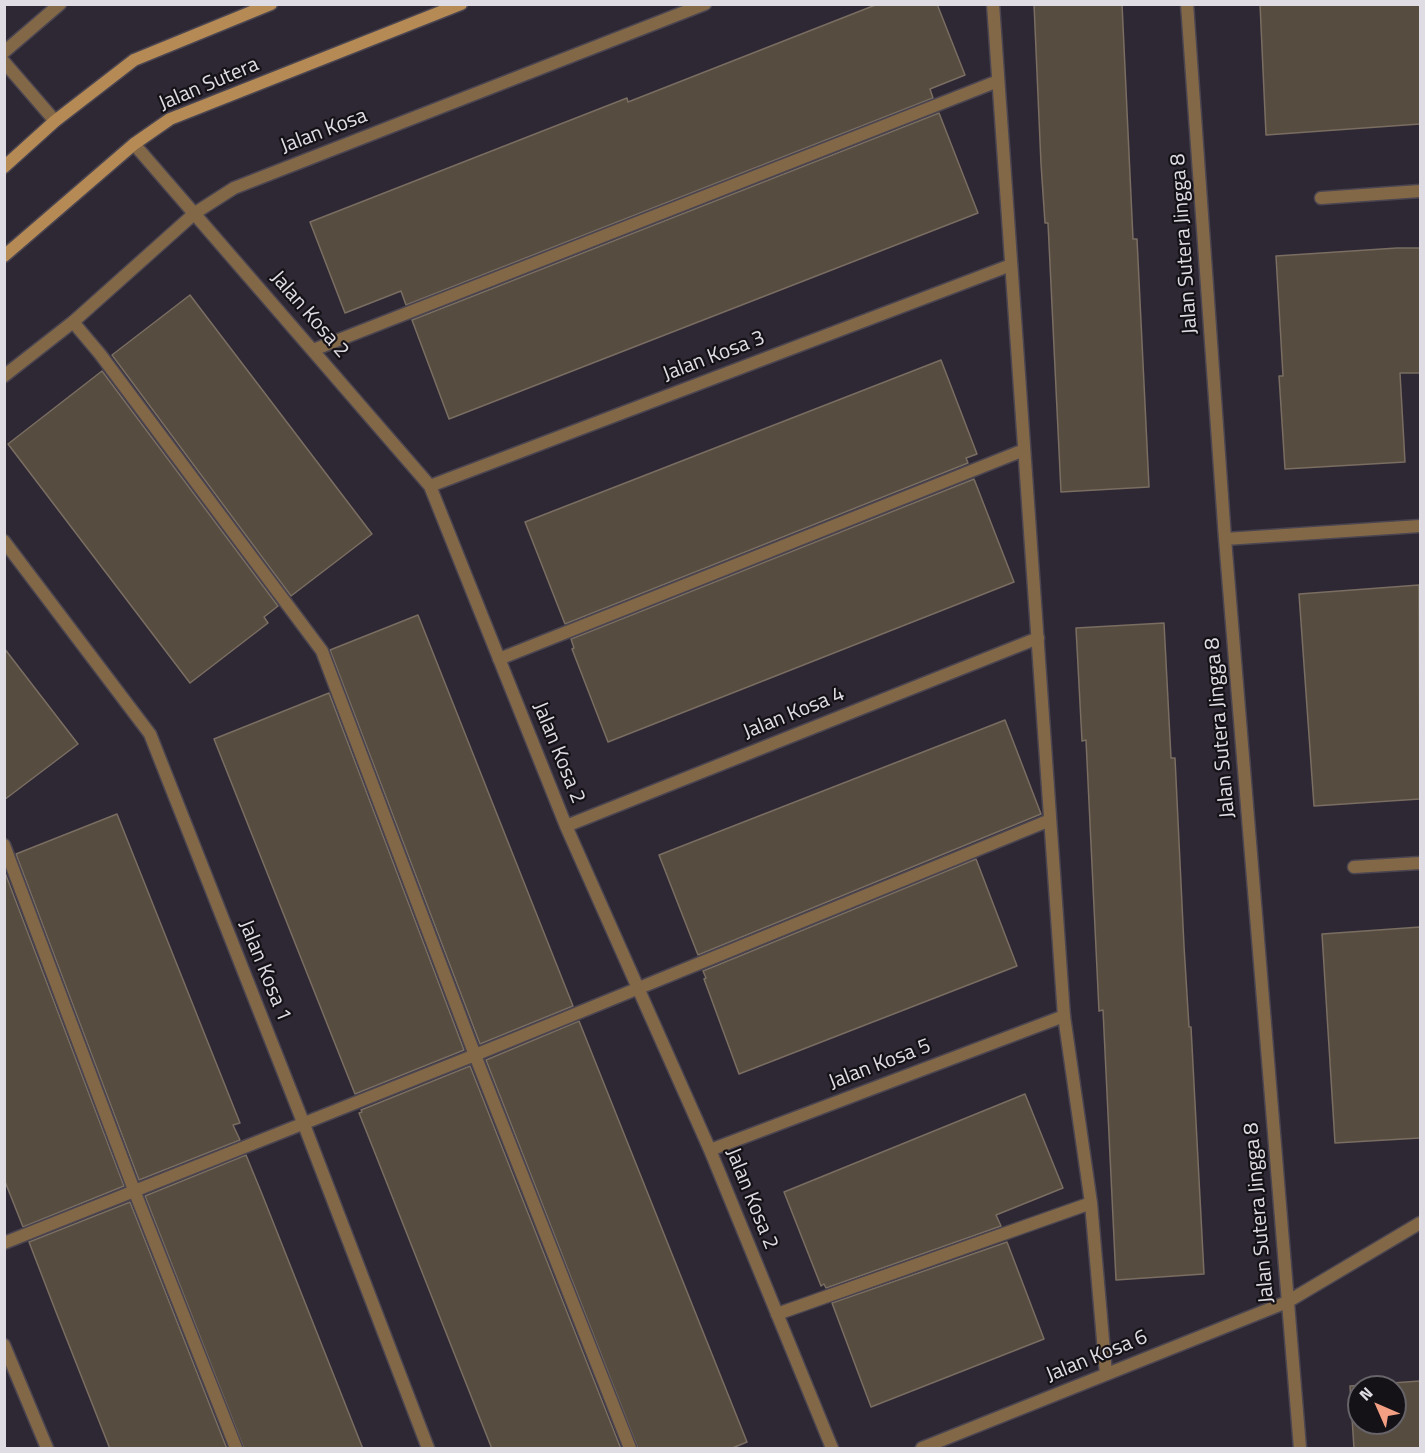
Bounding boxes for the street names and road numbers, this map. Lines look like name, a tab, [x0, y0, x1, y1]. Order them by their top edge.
street label: Jalan Sutera	[155, 53, 263, 117]
street label: Jalan Kosa	[277, 104, 371, 160]
street label: Jalan Sutera Jingga 8	[1166, 153, 1204, 335]
street label: Jalan Kosa 2	[264, 266, 354, 364]
street label: Jalan Kosa 3	[659, 326, 769, 388]
street label: Jalan Sutera Jingga 8	[1201, 637, 1241, 819]
street label: Jalan Kosa 4	[740, 682, 848, 746]
street label: Jalan Kosa 2	[526, 699, 590, 807]
street label: Jalan Kosa 1	[232, 917, 296, 1025]
street label: Jalan Kosa 5	[825, 1034, 935, 1096]
street label: Jalan Sutera Jingga 8	[1240, 1122, 1280, 1304]
street label: Jalan Kosa 2	[719, 1145, 783, 1253]
street label: Jalan Kosa 6	[1043, 1325, 1151, 1389]

